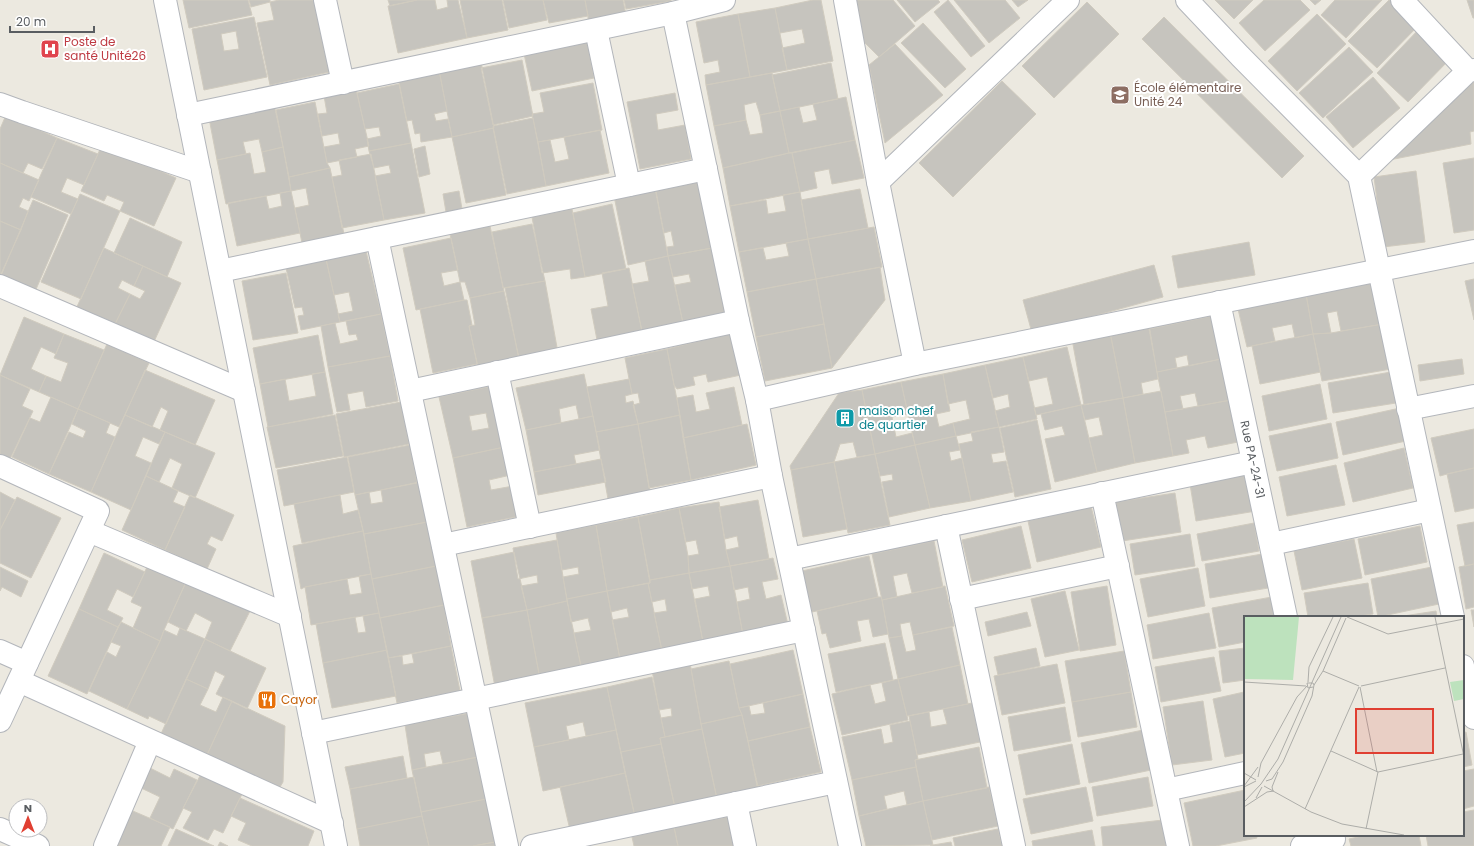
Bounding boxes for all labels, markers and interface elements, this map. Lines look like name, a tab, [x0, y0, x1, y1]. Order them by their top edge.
scale bar	[10, 8, 94, 34]
text: 20 m	[16, 13, 46, 30]
place label: Poste de santé Unité26	[64, 33, 146, 64]
hospital icon: Poste de santé Unité26	[39, 38, 61, 60]
place label: École élémentaire Unité 24	[1134, 79, 1241, 110]
school or university icon: École élémentaire Unité 24	[1109, 84, 1131, 106]
place label: maison chef de quartier	[859, 402, 934, 433]
building icon: maison chef de quartier	[834, 407, 856, 429]
street label: Rue PA-24-31	[1236, 419, 1270, 500]
inset map	[1244, 616, 1464, 836]
restaurant icon: Cayor	[256, 689, 278, 711]
place label: Cayor	[281, 691, 318, 708]
north arrow	[8, 798, 48, 838]
text: N	[24, 800, 32, 816]

